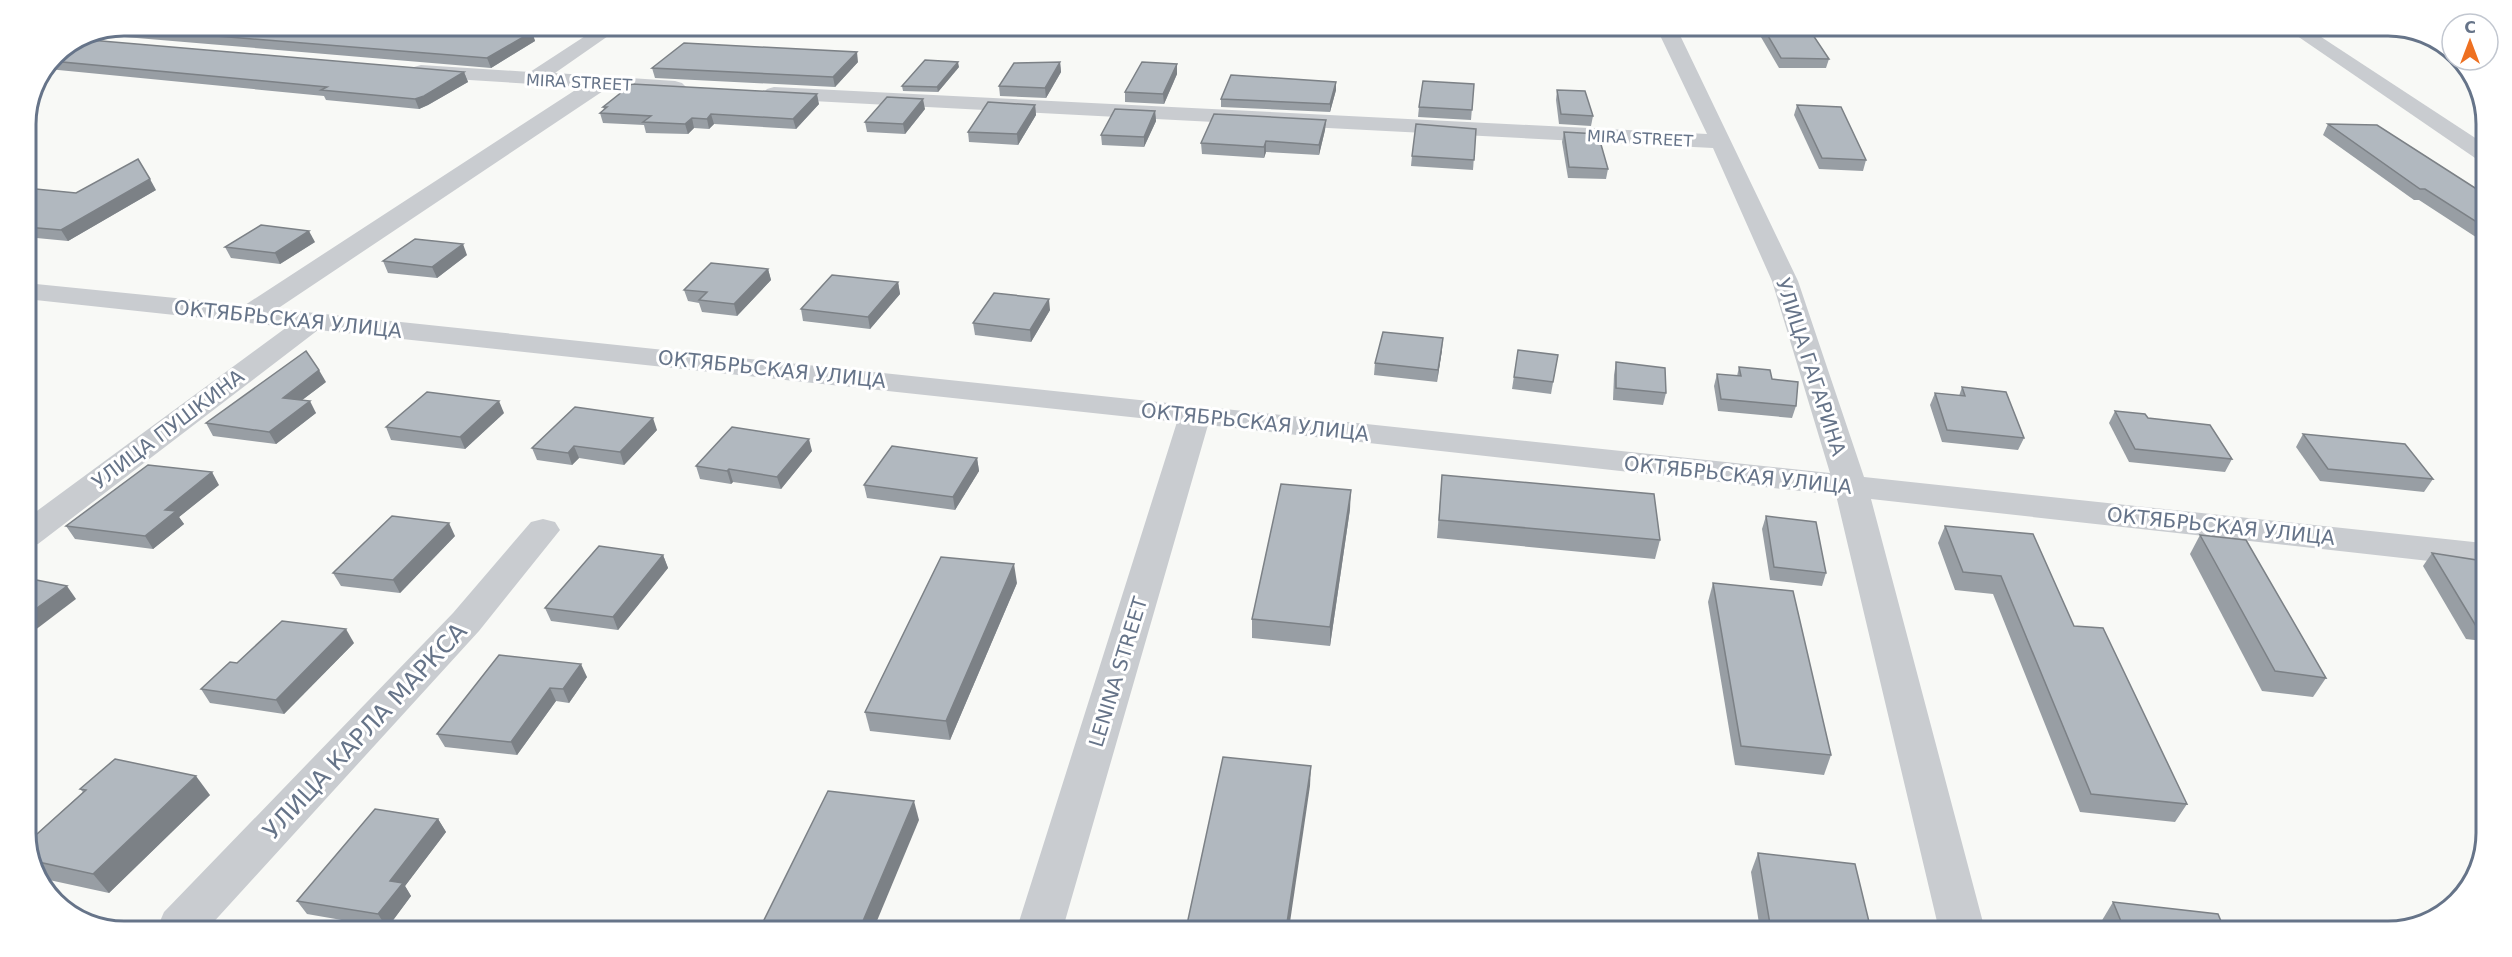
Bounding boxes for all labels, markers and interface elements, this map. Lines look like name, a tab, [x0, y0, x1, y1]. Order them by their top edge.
north arrow	[2440, 12, 2500, 72]
text: С	[2464, 18, 2476, 37]
street label: MIRA STREET	[526, 70, 633, 95]
street label: MIRA STREET	[1587, 126, 1694, 151]
street label: УЛИЦА ГАГАРИНА	[1771, 275, 1851, 459]
street label: ОКТЯБРЬСКАЯ УЛИЦА	[173, 295, 403, 343]
street label: ОКТЯБРЬСКАЯ УЛИЦА	[657, 345, 887, 393]
street label: УЛИЦА ПУШКИНА	[87, 364, 249, 494]
street label: ОКТЯБРЬСКАЯ УЛИЦА	[1140, 398, 1370, 446]
street label: ОКТЯБРЬСКАЯ УЛИЦА	[1623, 451, 1853, 499]
street label: ОКТЯБРЬСКАЯ УЛИЦА	[2106, 502, 2336, 550]
street label: LENINA STREET	[1084, 593, 1153, 750]
street label: УЛИЦА КАРЛА МАРКСА	[258, 617, 473, 845]

